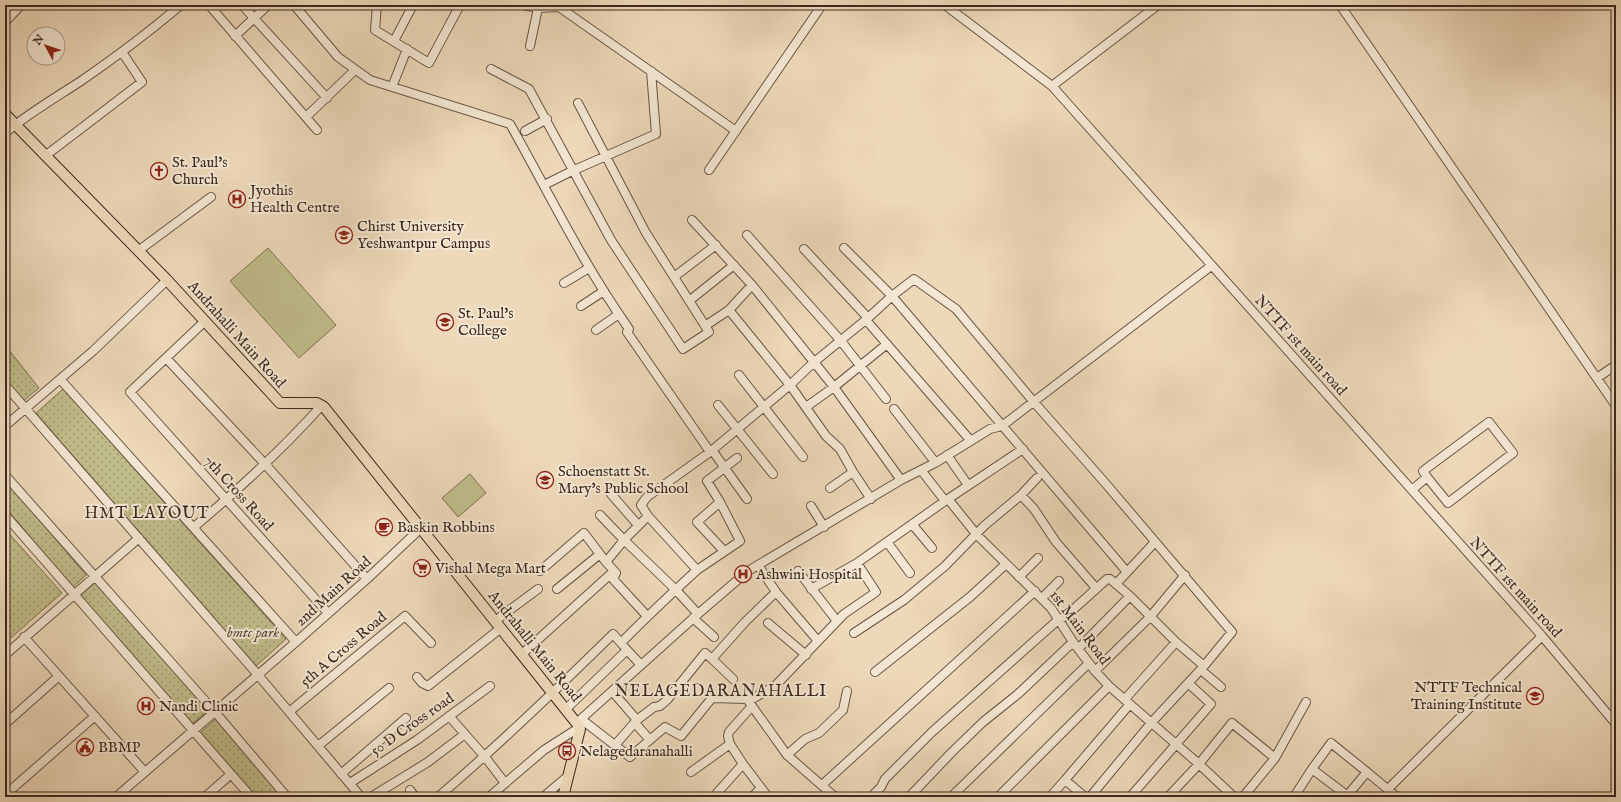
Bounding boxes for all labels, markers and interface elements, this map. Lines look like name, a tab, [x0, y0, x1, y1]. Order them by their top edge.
north arrow	[26, 26, 66, 66]
text: N	[30, 32, 48, 49]
place label: St. Paul's Church	[172, 153, 228, 189]
church icon: St. Paul's Church	[149, 161, 169, 181]
place label: Jyothis Health Centre	[248, 181, 340, 217]
hospital icon: Jyothis Health Centre	[227, 189, 247, 209]
place label: Chirst University Yeshwantpur Campus	[357, 217, 490, 253]
school or university icon: Chirst University Yeshwantpur Campus	[334, 225, 354, 245]
street label: Andrahalli Main Road	[183, 276, 290, 393]
street label: NTTF 1st main road	[1251, 291, 1351, 400]
place label: St. Paul's College	[458, 304, 514, 340]
school or university icon: St. Paul's College	[435, 312, 455, 332]
street label: 7th Cross Road	[200, 452, 278, 536]
place label: Schoenstatt St. Mary's Public School	[558, 462, 689, 498]
school or university icon: Schoenstatt St. Mary's Public School	[535, 470, 555, 490]
district label: HMT LAYOUT	[84, 504, 210, 524]
cafe icon: Baskin Robbins	[374, 517, 394, 537]
place label: Baskin Robbins	[397, 518, 495, 537]
street label: NTTF 1st main road	[1466, 533, 1566, 642]
street label: 2nd Main Road	[291, 552, 376, 631]
supermarket icon: Vishal Mega Mart	[412, 558, 432, 578]
place label: Vishal Mega Mart	[434, 559, 546, 578]
hospital icon: Ashwini Hospital	[733, 564, 753, 584]
place label: Ashwini Hospital	[755, 565, 863, 584]
street label: Andrahalli Main Road	[483, 586, 586, 707]
street label: 1st Main Road	[1045, 586, 1115, 669]
street label: 5th A Cross Road	[296, 607, 391, 691]
park label: bmtc park	[227, 623, 279, 642]
place label: NTTF Technical Training Institute	[1411, 678, 1523, 714]
district label: NELAGEDARANAHALLI	[615, 682, 827, 702]
school or university icon: NTTF Technical Training Institute	[1525, 686, 1545, 706]
street label: 50 D Cross road	[367, 688, 458, 760]
hospital icon: Nandi Clinic	[136, 696, 156, 716]
place label: Nandi Clinic	[159, 697, 239, 716]
public building icon: BBMP	[75, 737, 95, 757]
place label: BBMP	[98, 738, 141, 757]
bus stop icon: Nelagedaranahalli	[557, 741, 577, 761]
place label: Nelagedaranahalli	[580, 742, 693, 761]

